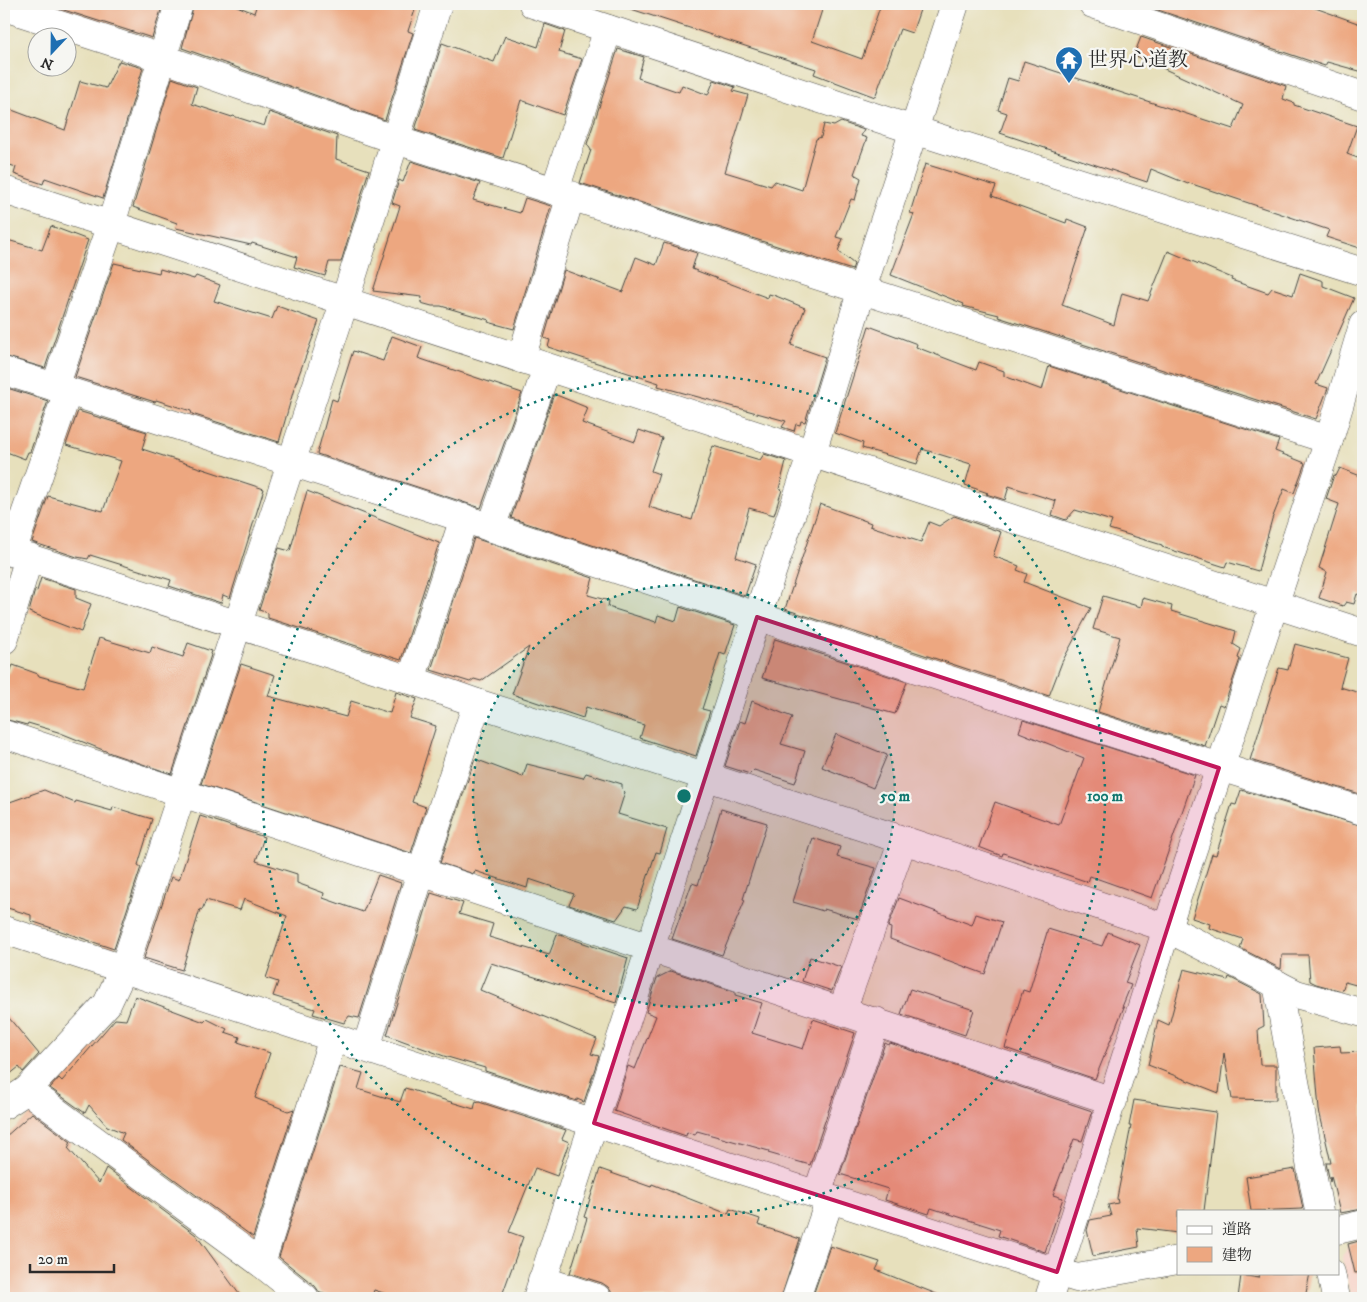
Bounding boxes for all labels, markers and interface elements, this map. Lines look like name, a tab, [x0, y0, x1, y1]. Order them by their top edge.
north arrow	[28, 28, 78, 78]
temple icon: 世界心道教	[1054, 45, 1084, 84]
place label: 世界心道教	[1088, 48, 1188, 73]
text: N	[38, 52, 56, 74]
centre of rings	[675, 787, 693, 805]
text: 50 m	[879, 787, 911, 806]
text: 100 m	[1087, 787, 1124, 806]
legend	[1177, 1210, 1340, 1274]
text: 道路	[1222, 1220, 1252, 1239]
scale bar	[30, 1242, 114, 1274]
text: 建物	[1222, 1246, 1252, 1265]
text: 20 m	[38, 1250, 68, 1269]

